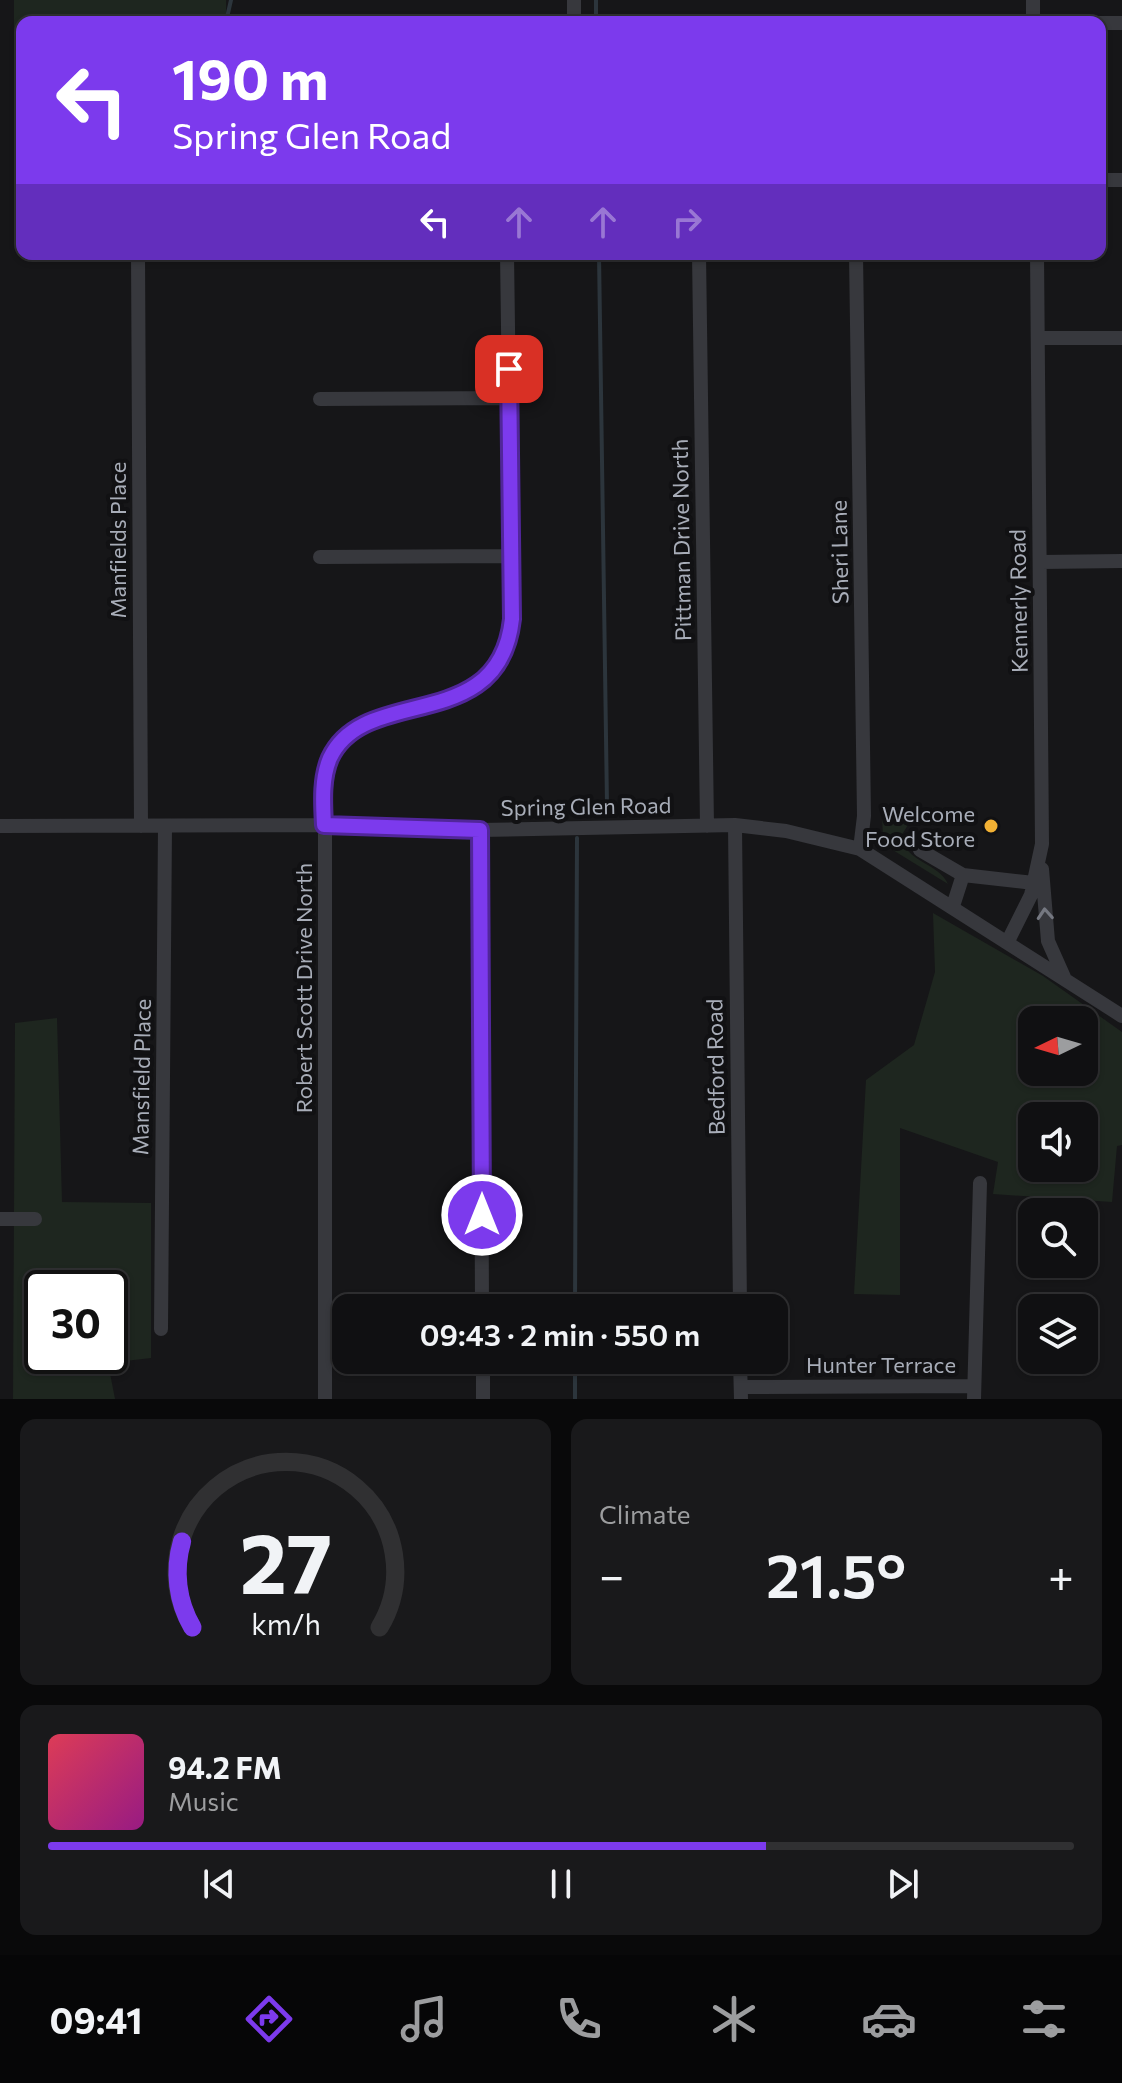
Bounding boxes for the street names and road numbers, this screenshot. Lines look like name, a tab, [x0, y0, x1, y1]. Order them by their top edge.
street label: Pittman Drive North	[666, 439, 696, 641]
street label: Manfields Place	[104, 462, 131, 618]
street label: Sheri Lane	[825, 500, 853, 604]
street label: Kennerly Road	[1003, 529, 1033, 673]
street label: Spring Glen Road	[500, 791, 672, 821]
street label: Robert Scott Drive North	[290, 863, 317, 1113]
street label: Mansfield Place	[126, 998, 156, 1156]
street label: Bedford Road	[700, 999, 730, 1135]
street label: Hunter Terrace	[806, 1351, 956, 1378]

